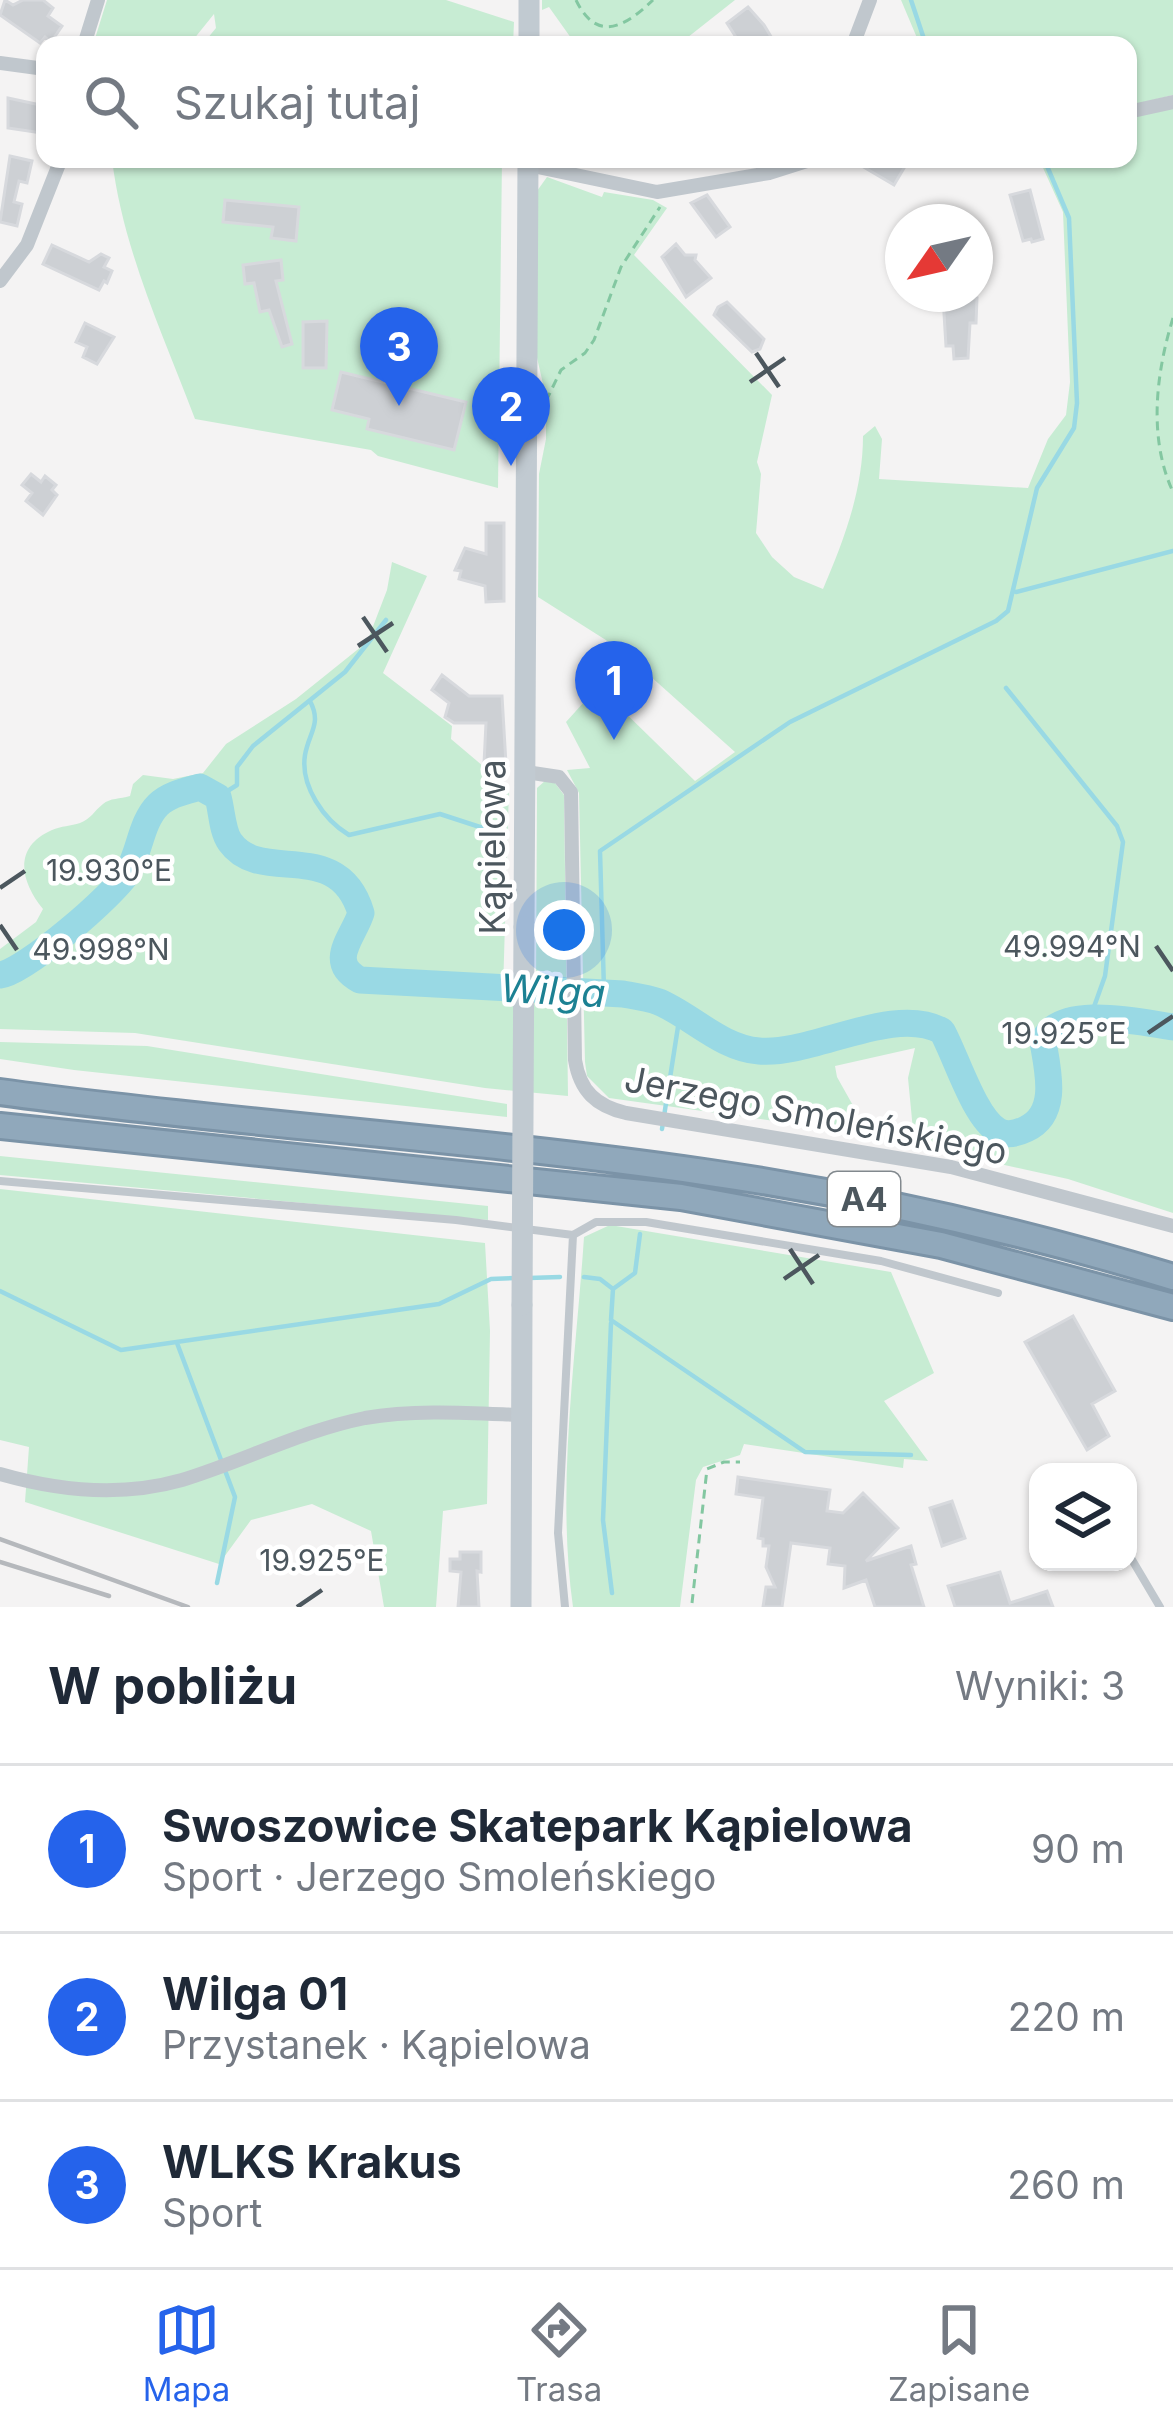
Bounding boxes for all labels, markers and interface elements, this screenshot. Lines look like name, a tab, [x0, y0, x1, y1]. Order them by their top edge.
search box	[36, 36, 1137, 168]
icon: search	[78, 69, 144, 135]
text: Szukaj tutaj	[174, 75, 420, 130]
north arrow	[885, 204, 993, 312]
pin: 3	[360, 307, 438, 406]
pin: 2	[472, 367, 550, 466]
pin: 1	[575, 641, 653, 740]
street label: Kąpielowa	[470, 759, 514, 935]
text: 19.930°E	[46, 852, 172, 888]
your location	[534, 900, 594, 960]
text: 49.994°N	[1003, 928, 1141, 964]
text: 49.998°N	[32, 931, 170, 967]
water label: Wilga	[499, 964, 607, 1016]
text: 19.925°E	[1001, 1015, 1127, 1051]
street label: Jerzego Smoleńskiego	[621, 1056, 1011, 1174]
road number: A4	[828, 1172, 900, 1226]
map controls	[1029, 1463, 1137, 1571]
button: layers	[1029, 1463, 1137, 1571]
text: 19.925°E	[259, 1542, 385, 1578]
text: W pobliżu	[48, 1655, 297, 1716]
text: Wyniki: 3	[955, 1662, 1125, 1709]
text: Swoszowice Skatepark Kąpielowa	[162, 1798, 913, 1853]
text: 1	[79, 1825, 95, 1872]
text: 90 m	[1031, 1825, 1125, 1872]
text: Sport · Jerzego Smoleńskiego	[162, 1853, 716, 1900]
text: Wilga 01	[162, 1966, 348, 2021]
text: 2	[75, 1993, 99, 2040]
text: 220 m	[1008, 1993, 1125, 2040]
text: Przystanek · Kąpielowa	[162, 2021, 591, 2068]
text: WLKS Krakus	[162, 2134, 462, 2189]
text: 3	[74, 2161, 100, 2208]
text: 260 m	[1007, 2161, 1125, 2208]
text: Sport	[162, 2189, 262, 2236]
tab: Mapa	[143, 2297, 230, 2409]
tab: Trasa	[516, 2297, 602, 2409]
tab: Zapisane	[888, 2297, 1030, 2409]

